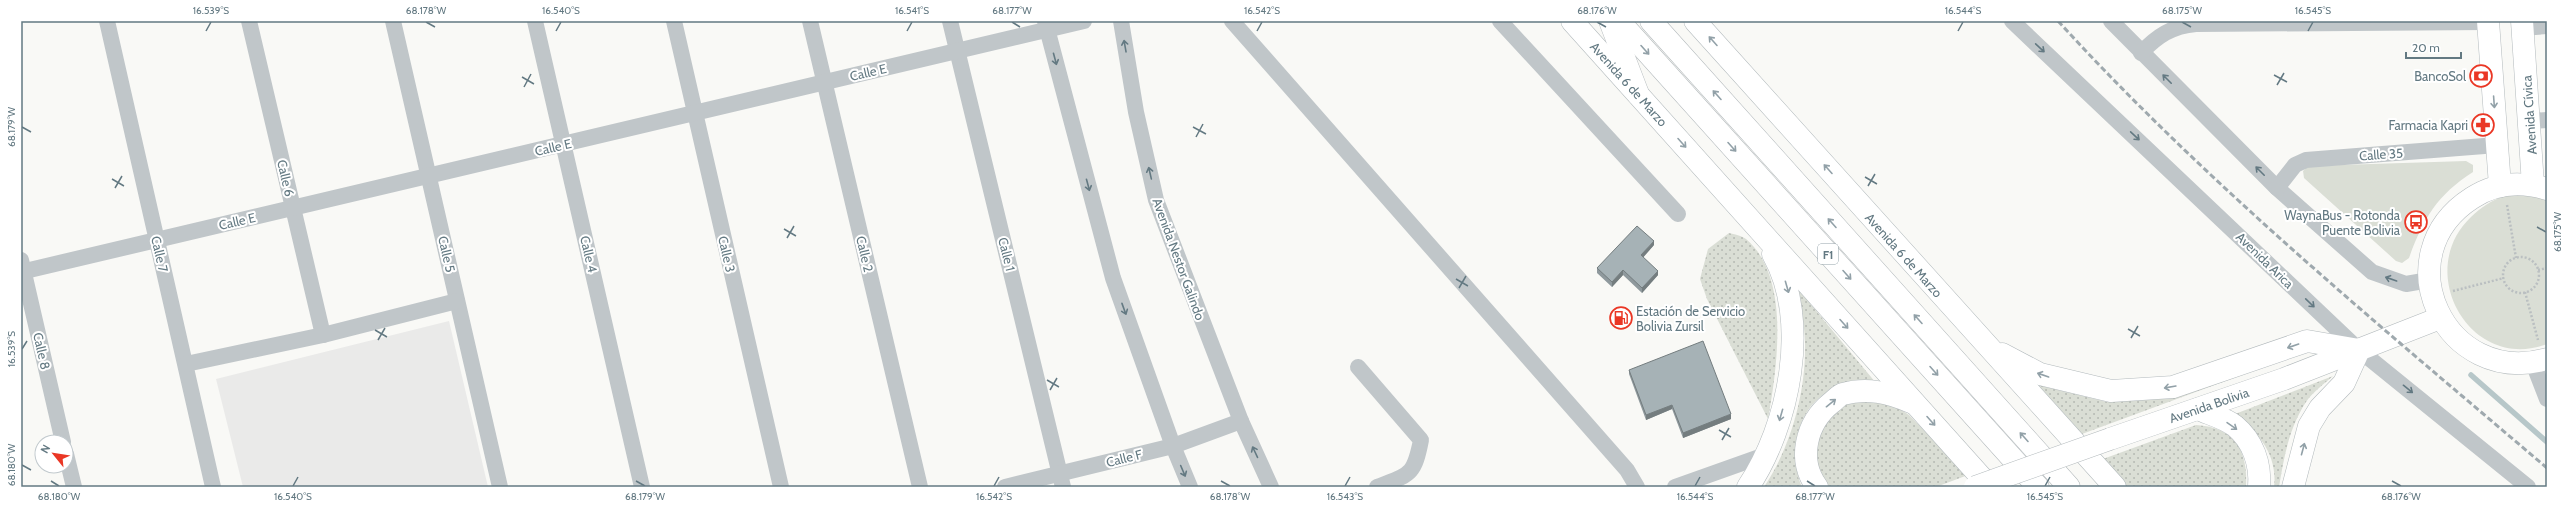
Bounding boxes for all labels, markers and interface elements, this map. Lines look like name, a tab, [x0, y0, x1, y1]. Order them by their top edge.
text: 16.539°S	[193, 4, 229, 17]
text: 68.178°W	[406, 4, 447, 17]
text: 16.540°S	[542, 4, 580, 17]
text: 16.541°S	[895, 4, 929, 17]
text: 68.177°W	[992, 4, 1032, 17]
text: 16.542°S	[1244, 4, 1280, 17]
text: 68.176°W	[1577, 4, 1617, 17]
text: 16.544°S	[1945, 4, 1981, 17]
text: 68.175°W	[2162, 4, 2202, 17]
text: 16.545°S	[2295, 4, 2331, 17]
scale bar	[2406, 34, 2461, 60]
one-way arrow	[1708, 36, 1717, 46]
street label: Avenida 6 de Marzo	[1587, 39, 1671, 129]
one-way arrow	[1121, 40, 1129, 53]
text: 20 m	[2412, 40, 2440, 55]
one-way arrow	[2034, 43, 2044, 52]
one-way arrow	[1640, 45, 1650, 55]
one-way arrow	[1052, 52, 1059, 65]
street label: Calle E	[848, 60, 888, 84]
bank icon: BancoSol	[2468, 63, 2494, 89]
place label: BancoSol	[2414, 68, 2466, 84]
one-way arrow	[2162, 74, 2172, 84]
street label: Avenida Cívica	[2518, 74, 2540, 155]
one-way arrow	[1713, 90, 1722, 100]
one-way arrow	[2490, 95, 2497, 108]
text: 68.179°W	[5, 106, 18, 147]
pharmacy icon: Farmacia Kapri	[2470, 112, 2496, 138]
place label: Farmacia Kapri	[2388, 117, 2468, 133]
one-way arrow	[2130, 132, 2140, 141]
street label: Calle E	[533, 135, 573, 159]
one-way arrow	[1678, 138, 1687, 149]
one-way arrow	[1727, 141, 1736, 152]
street label: Calle 35	[2359, 144, 2403, 164]
street label: Calle 6	[274, 158, 298, 198]
one-way arrow	[1823, 164, 1832, 174]
one-way arrow	[2255, 166, 2265, 176]
one-way arrow	[1146, 167, 1153, 180]
one-way arrow	[1085, 178, 1092, 191]
street label: Avenida Nestor Galindo	[1149, 196, 1209, 322]
place label: WaynaBus - Rotonda Puente Bolivia	[2284, 207, 2401, 238]
street label: Calle E	[217, 209, 257, 233]
bus stop icon: WaynaBus - Rotonda Puente Bolivia	[2403, 209, 2429, 235]
street label: Avenida 6 de Marzo	[1862, 210, 1946, 300]
text: 68.175°W	[2551, 212, 2564, 252]
one-way arrow	[1827, 217, 1836, 228]
street label: Avenida Arica	[2233, 229, 2298, 292]
street label: Calle 7	[148, 234, 172, 274]
street label: Calle 5	[435, 234, 459, 274]
street label: Calle 4	[577, 234, 601, 274]
street label: Calle 3	[715, 234, 739, 274]
street label: Calle 2	[853, 234, 877, 274]
street label: Calle 1	[995, 236, 1019, 272]
road number: F1	[1818, 244, 1838, 264]
one-way arrow	[1842, 269, 1851, 280]
one-way arrow	[2385, 275, 2398, 282]
one-way arrow	[1784, 280, 1791, 293]
one-way arrow	[2305, 299, 2315, 308]
one-way arrow	[1120, 303, 1128, 315]
place label: Estación de Servicio Bolivia Zursil	[1636, 303, 1745, 334]
fuel station icon: Estación de Servicio Bolivia Zursil	[1608, 305, 1634, 331]
one-way arrow	[1914, 314, 1923, 325]
one-way arrow	[1839, 318, 1848, 328]
text: 16.539°S	[5, 331, 18, 367]
street label: Calle 8	[30, 331, 54, 371]
one-way arrow	[2287, 343, 2300, 350]
one-way arrow	[1929, 366, 1938, 376]
one-way arrow	[2036, 371, 2049, 378]
one-way arrow	[2164, 383, 2177, 391]
street label: Avenida Bolivia	[2167, 384, 2252, 426]
one-way arrow	[2402, 385, 2413, 394]
one-way arrow	[1825, 398, 1836, 407]
one-way arrow	[1777, 409, 1784, 422]
one-way arrow	[1926, 415, 1935, 426]
one-way arrow	[2227, 422, 2238, 430]
one-way arrow	[2019, 432, 2029, 442]
north arrow	[34, 434, 74, 474]
text: N	[37, 442, 53, 456]
text: 68.180°W	[5, 443, 18, 486]
one-way arrow	[2300, 443, 2307, 456]
street label: Calle F	[1104, 446, 1144, 470]
one-way arrow	[1251, 446, 1258, 458]
one-way arrow	[1180, 464, 1187, 476]
text: 68.180°W	[38, 490, 81, 503]
text: 16.540°S	[274, 490, 312, 503]
text: 68.179°W	[625, 490, 666, 503]
text: 16.542°S	[976, 490, 1012, 503]
text: 68.178°W	[1210, 490, 1251, 503]
text: 16.543°S	[1327, 490, 1363, 503]
text: 16.544°S	[1677, 490, 1713, 503]
text: 68.177°W	[1795, 490, 1835, 503]
text: 16.545°S	[2027, 490, 2063, 503]
text: 68.176°W	[2381, 490, 2421, 503]

